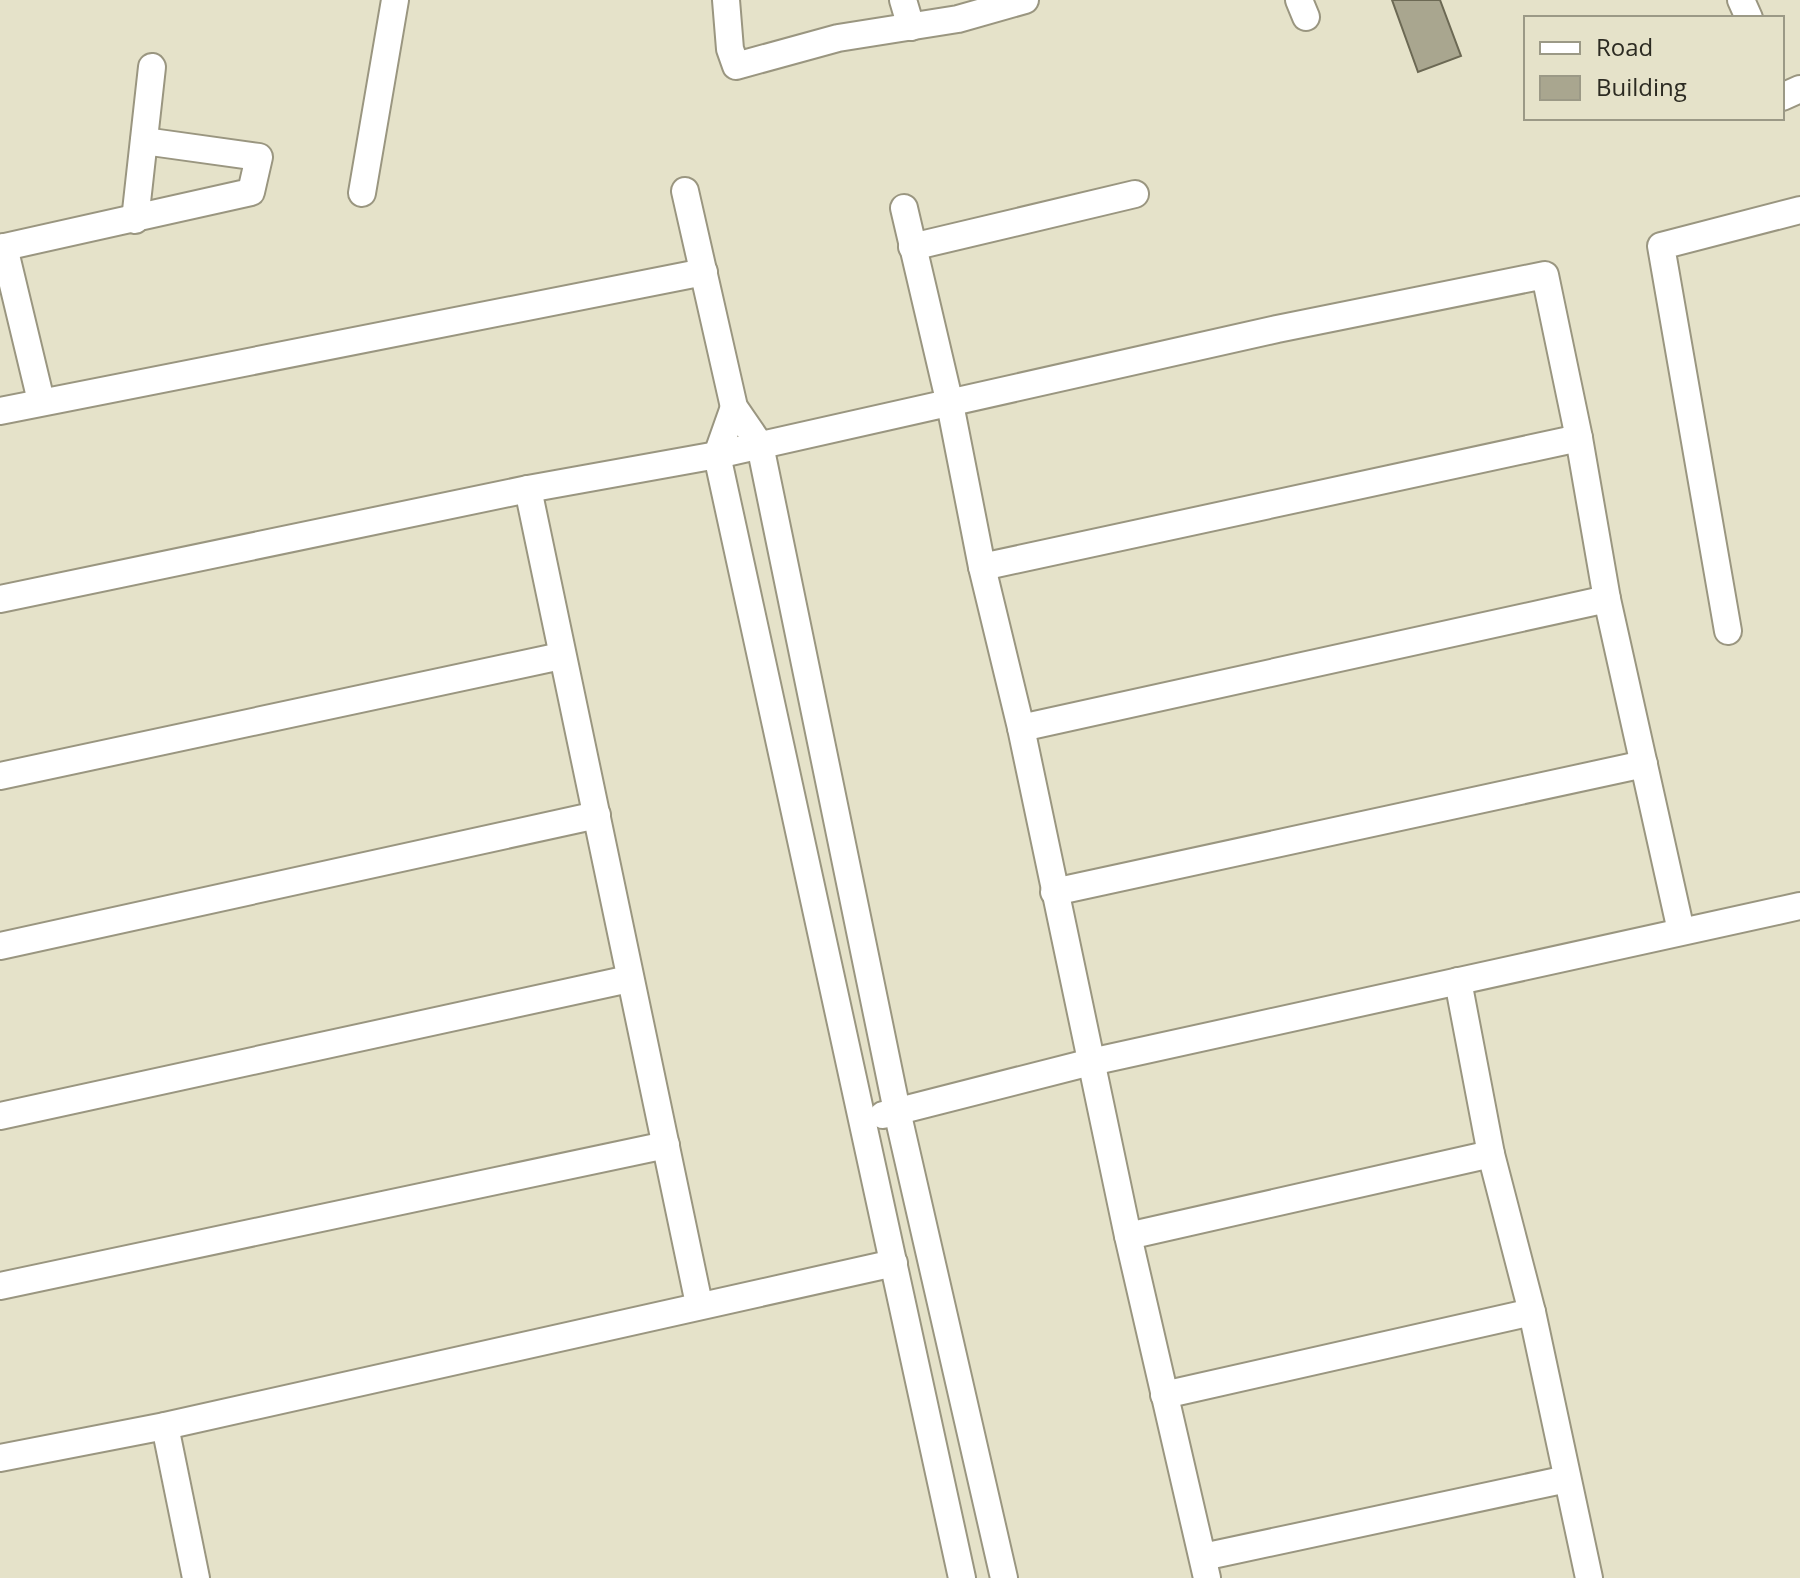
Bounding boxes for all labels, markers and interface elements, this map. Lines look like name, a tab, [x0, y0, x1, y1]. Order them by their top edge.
legend	[1524, 16, 1784, 120]
text: Road	[1596, 30, 1653, 63]
text: Building	[1596, 70, 1687, 103]

